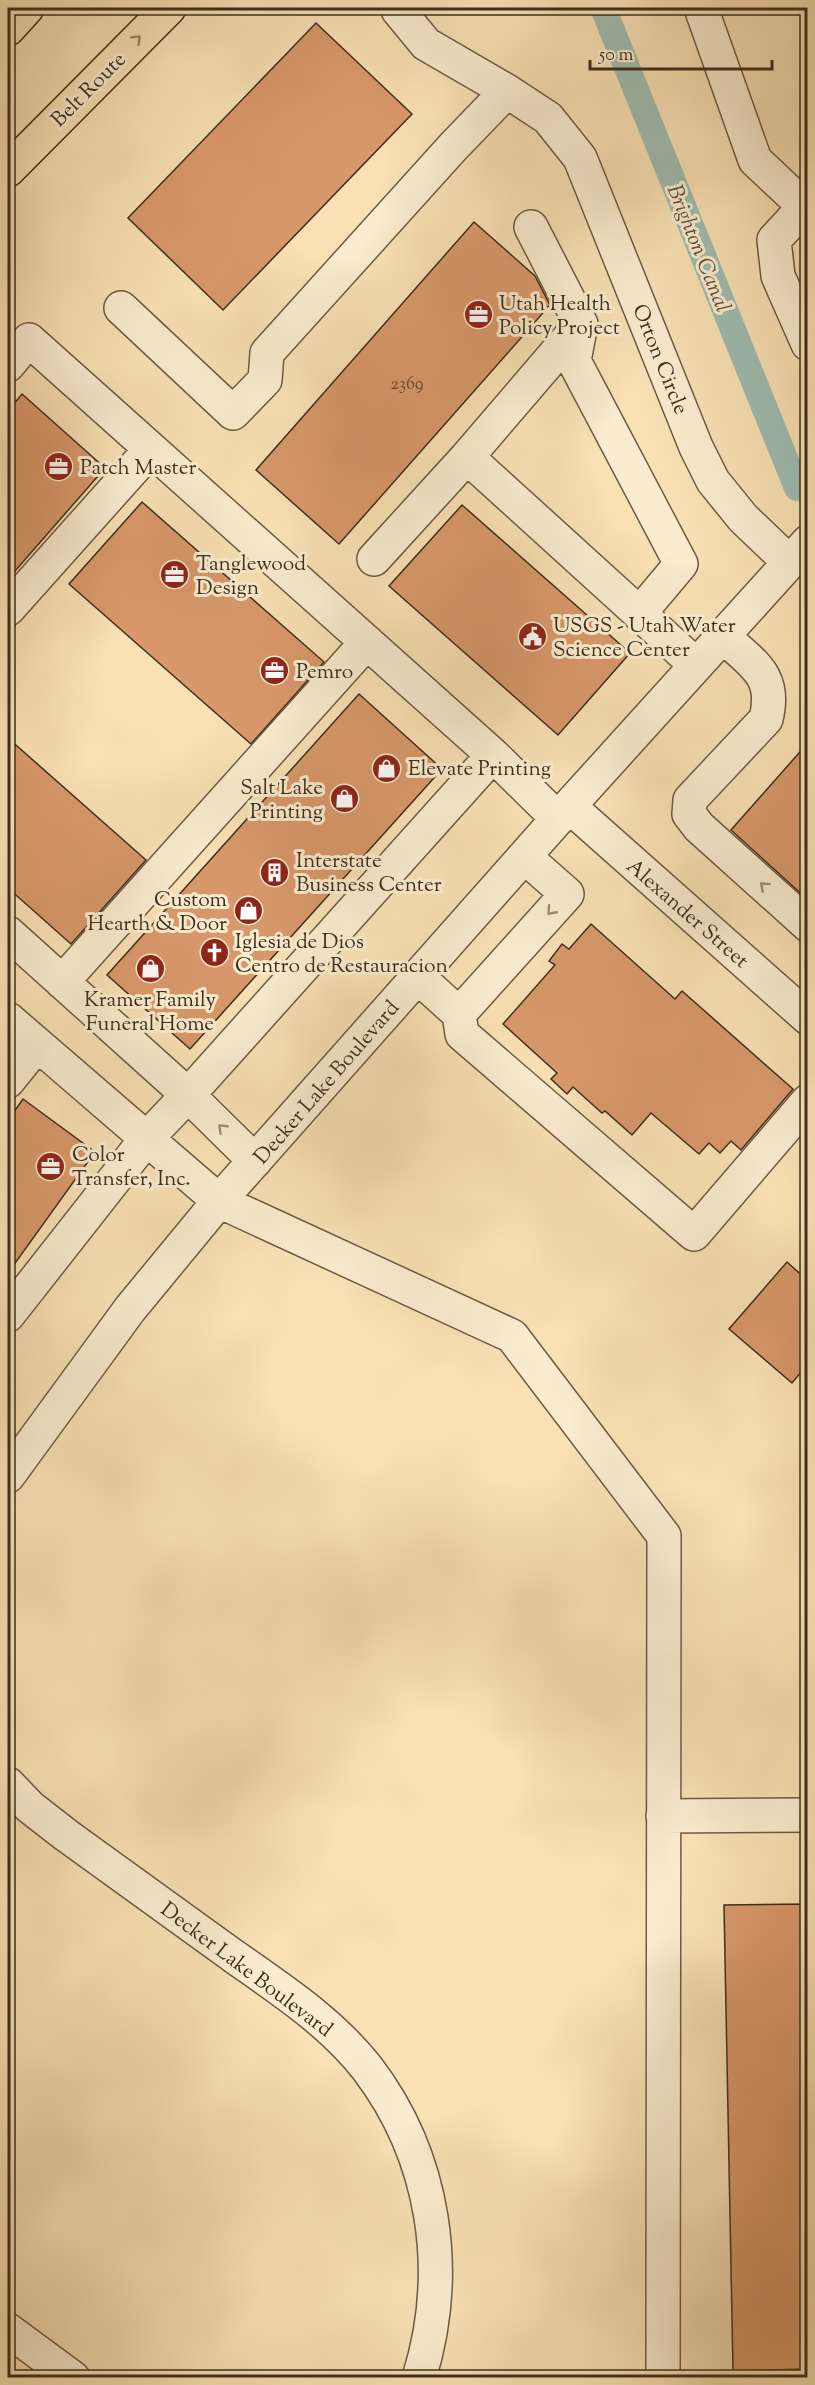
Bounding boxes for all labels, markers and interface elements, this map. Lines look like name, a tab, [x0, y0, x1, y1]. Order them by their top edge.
scale bar	[590, 33, 772, 71]
one-way arrow	[130, 35, 141, 46]
text: 50 m	[598, 43, 634, 69]
street label: Belt Route	[45, 46, 134, 135]
water label: Brighton Canal	[657, 180, 737, 318]
place label: Utah Health Policy Project	[499, 290, 620, 344]
office icon: Utah Health Policy Project	[462, 299, 494, 331]
street label: Orton Circle	[623, 300, 695, 419]
house number: 2369	[390, 372, 424, 398]
office icon: Patch Master	[43, 451, 75, 483]
place label: Patch Master	[80, 454, 197, 484]
place label: Tanglewood Design	[196, 550, 306, 604]
office icon: Tanglewood Design	[159, 559, 191, 591]
place label: USGS - Utah Water Science Center	[553, 612, 736, 666]
public building icon: USGS - Utah Water Science Center	[516, 621, 548, 653]
office icon: Pemro	[259, 655, 291, 687]
place label: Pemro	[296, 658, 353, 688]
shop icon: Elevate Printing	[371, 752, 403, 784]
place label: Elevate Printing	[408, 755, 551, 785]
place label: Salt Lake Printing	[240, 774, 323, 828]
shop icon: Salt Lake Printing	[328, 783, 360, 815]
place label: Interstate Business Center	[296, 847, 442, 901]
street label: Alexander Street	[619, 853, 755, 976]
building icon: Interstate Business Center	[259, 856, 291, 888]
one-way arrow	[760, 882, 771, 893]
place label: Custom Hearth & Door	[88, 886, 227, 940]
shop icon: Custom Hearth & Door	[232, 895, 264, 927]
one-way arrow	[547, 905, 558, 915]
place label: Iglesia de Dios Centro de Restauracion	[235, 928, 448, 982]
church icon: Iglesia de Dios Centro de Restauracion	[198, 937, 230, 969]
shop icon: Kramer Family Funeral Home	[134, 952, 166, 984]
place label: Kramer Family Funeral Home	[84, 986, 217, 1040]
street label: Decker Lake Boulevard	[248, 995, 407, 1172]
one-way arrow	[218, 1124, 229, 1135]
place label: Color Transfer, Inc.	[72, 1141, 190, 1195]
office icon: Color Transfer, Inc.	[35, 1150, 67, 1182]
street label: Decker Lake Boulevard	[153, 1896, 338, 2045]

